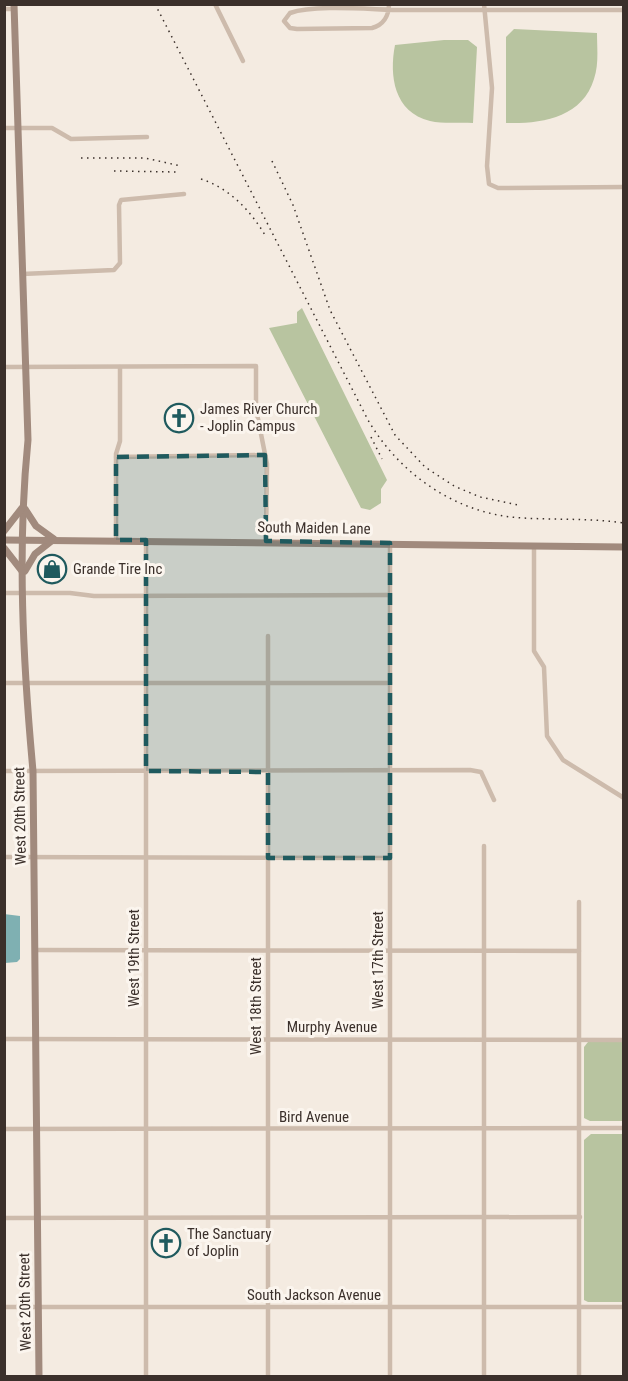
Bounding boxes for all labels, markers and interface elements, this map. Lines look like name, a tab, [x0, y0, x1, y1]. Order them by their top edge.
place label: James River Church - Joplin Campus	[200, 400, 317, 435]
church icon: James River Church - Joplin Campus	[163, 402, 195, 434]
street label: South Maiden Lane	[257, 518, 371, 538]
shop icon: Grande Tire Inc	[36, 553, 68, 585]
place label: Grande Tire Inc	[73, 560, 162, 578]
street label: West 20th Street	[10, 767, 30, 865]
street label: West 19th Street	[125, 909, 143, 1007]
street label: West 17th Street	[369, 911, 387, 1009]
street label: West 18th Street	[247, 957, 265, 1055]
street label: Murphy Avenue	[287, 1018, 377, 1036]
street label: Bird Avenue	[279, 1108, 349, 1126]
place label: The Sanctuary of Joplin	[187, 1225, 272, 1260]
church icon: The Sanctuary of Joplin	[150, 1227, 182, 1259]
street label: West 20th Street	[15, 1253, 35, 1351]
street label: South Jackson Avenue	[247, 1286, 381, 1304]

